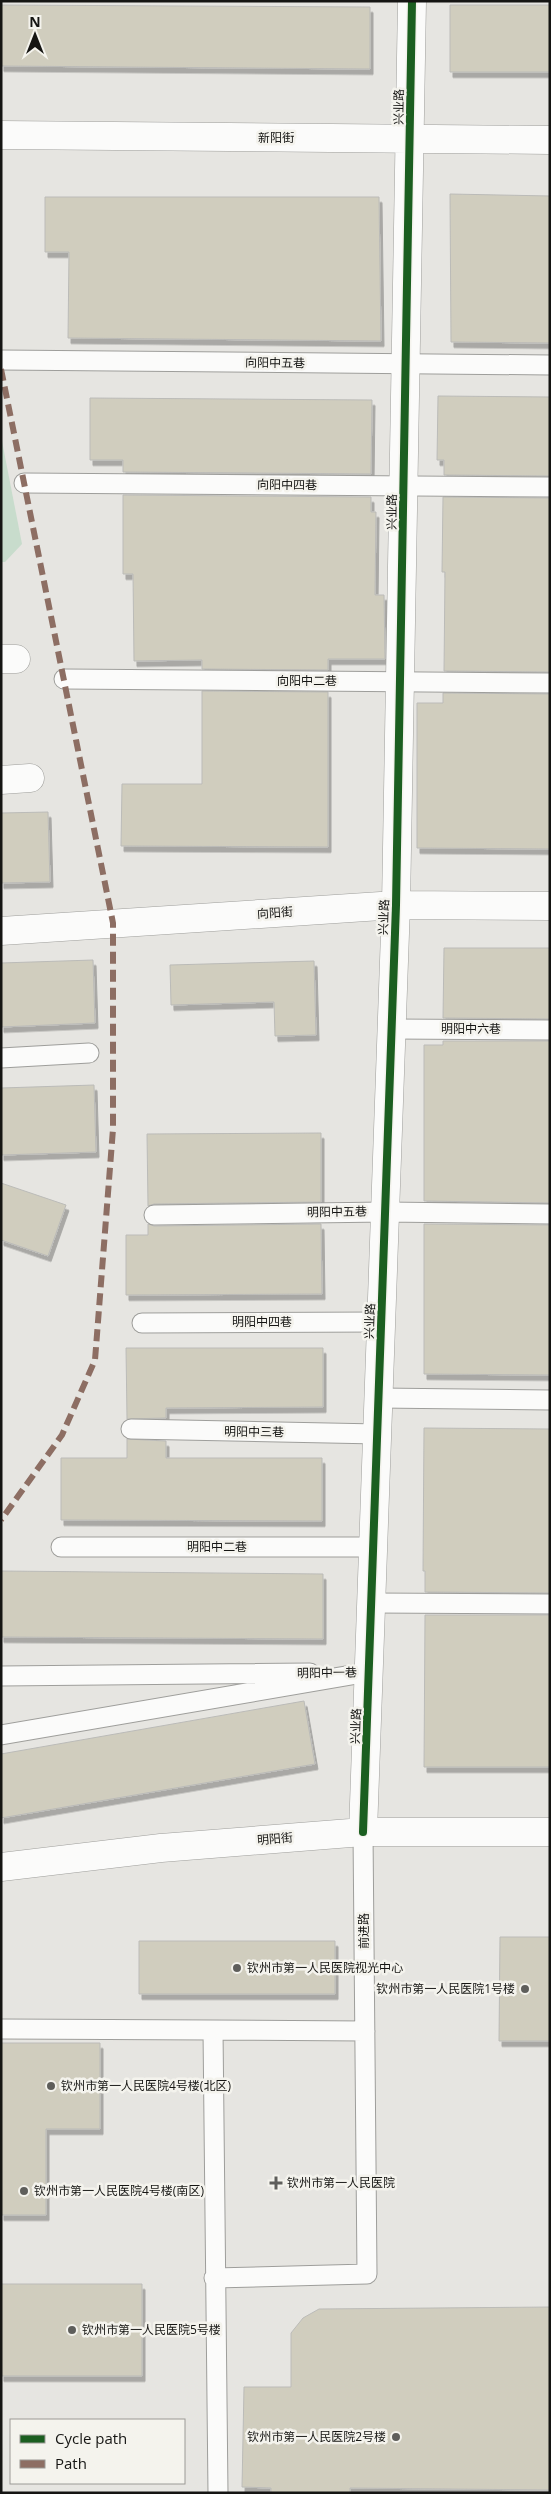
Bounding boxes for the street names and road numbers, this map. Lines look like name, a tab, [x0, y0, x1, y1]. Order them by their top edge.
street label: 兴业路	[390, 89, 407, 125]
street label: 新阳街	[258, 129, 294, 146]
street label: 向阳中五巷	[245, 353, 305, 372]
street label: 向阳中四巷	[257, 475, 317, 494]
street label: 兴业路	[383, 494, 400, 530]
street label: 向阳中二巷	[277, 672, 337, 689]
street label: 兴业路	[374, 899, 393, 935]
street label: 向阳街	[256, 903, 294, 922]
street label: 明阳中六巷	[441, 1020, 501, 1037]
street label: 明阳中五巷	[307, 1202, 367, 1221]
street label: 兴业路	[360, 1303, 379, 1339]
street label: 明阳中四巷	[232, 1313, 292, 1330]
street label: 明阳中三巷	[224, 1422, 284, 1441]
street label: 明阳中二巷	[187, 1538, 247, 1555]
street label: 明阳中一巷	[297, 1663, 357, 1682]
street label: 兴业路	[346, 1708, 365, 1744]
street label: 明阳街	[256, 1828, 294, 1849]
street label: 前进路	[355, 1913, 372, 1949]

